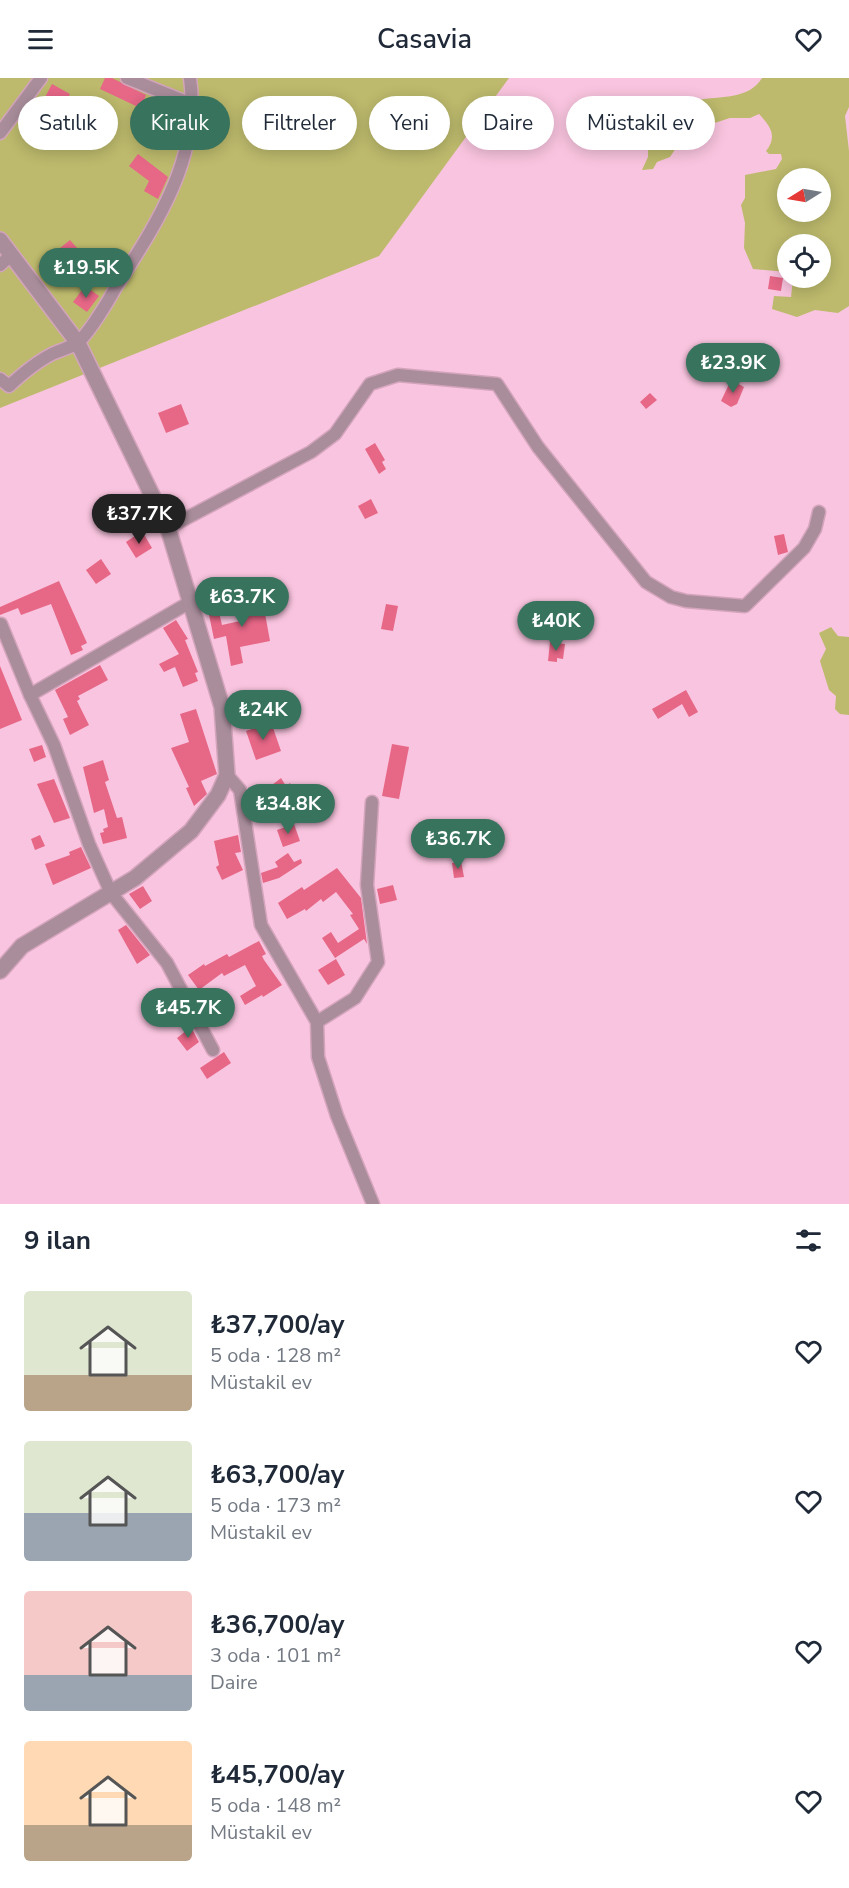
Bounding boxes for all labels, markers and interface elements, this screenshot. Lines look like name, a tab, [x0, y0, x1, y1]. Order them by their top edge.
text: Casavia	[377, 21, 472, 58]
icon: menu	[24, 23, 57, 56]
icon: heart	[792, 23, 825, 56]
chip: Satılık	[18, 96, 118, 150]
chip: Kiralık	[130, 96, 230, 150]
chip: Filtreler	[242, 96, 357, 150]
chip: Yeni	[369, 96, 450, 150]
chip: Daire	[462, 96, 554, 150]
chip: Müstakil ev	[566, 96, 715, 150]
north arrow	[777, 168, 831, 222]
map controls	[777, 168, 831, 288]
button: locate	[777, 234, 831, 288]
pin: ₺19.5K	[37, 248, 135, 299]
text: ₺19.5K	[53, 254, 119, 281]
pin: ₺23.9K	[684, 343, 782, 394]
text: ₺23.9K	[700, 349, 766, 376]
pin: ₺37.7K	[90, 494, 188, 545]
text: ₺37.7K	[106, 500, 172, 527]
pin: ₺63.7K	[193, 577, 291, 628]
text: ₺63.7K	[209, 583, 275, 610]
pin: ₺40K	[520, 601, 592, 652]
text: ₺40K	[531, 607, 581, 634]
pin: ₺24K	[227, 690, 299, 741]
text: ₺24K	[238, 696, 288, 723]
pin: ₺34.8K	[239, 784, 337, 835]
text: ₺34.8K	[255, 790, 321, 817]
pin: ₺36.7K	[409, 819, 507, 870]
text: ₺36.7K	[425, 825, 491, 852]
pin: ₺45.7K	[139, 988, 237, 1039]
text: ₺45.7K	[155, 994, 221, 1021]
text: 9 ilan	[24, 1223, 91, 1258]
icon: filters	[792, 1224, 825, 1257]
text: ₺37,700/ay	[210, 1307, 344, 1342]
icon: home	[72, 1315, 144, 1387]
icon: heart	[792, 1335, 825, 1368]
text: 5 oda · 128 m²	[210, 1342, 341, 1369]
text: Müstakil ev	[210, 1369, 312, 1396]
text: ₺63,700/ay	[210, 1457, 344, 1492]
icon: home	[72, 1465, 144, 1537]
icon: heart	[792, 1485, 825, 1518]
text: 5 oda · 173 m²	[210, 1492, 341, 1519]
text: Müstakil ev	[210, 1519, 312, 1546]
text: ₺36,700/ay	[210, 1607, 344, 1642]
icon: home	[72, 1615, 144, 1687]
icon: heart	[792, 1635, 825, 1668]
text: 3 oda · 101 m²	[210, 1642, 341, 1669]
text: Daire	[210, 1669, 258, 1696]
text: ₺45,700/ay	[210, 1757, 344, 1792]
icon: home	[72, 1765, 144, 1837]
icon: heart	[792, 1785, 825, 1818]
text: 5 oda · 148 m²	[210, 1792, 341, 1819]
text: Müstakil ev	[210, 1819, 312, 1846]

